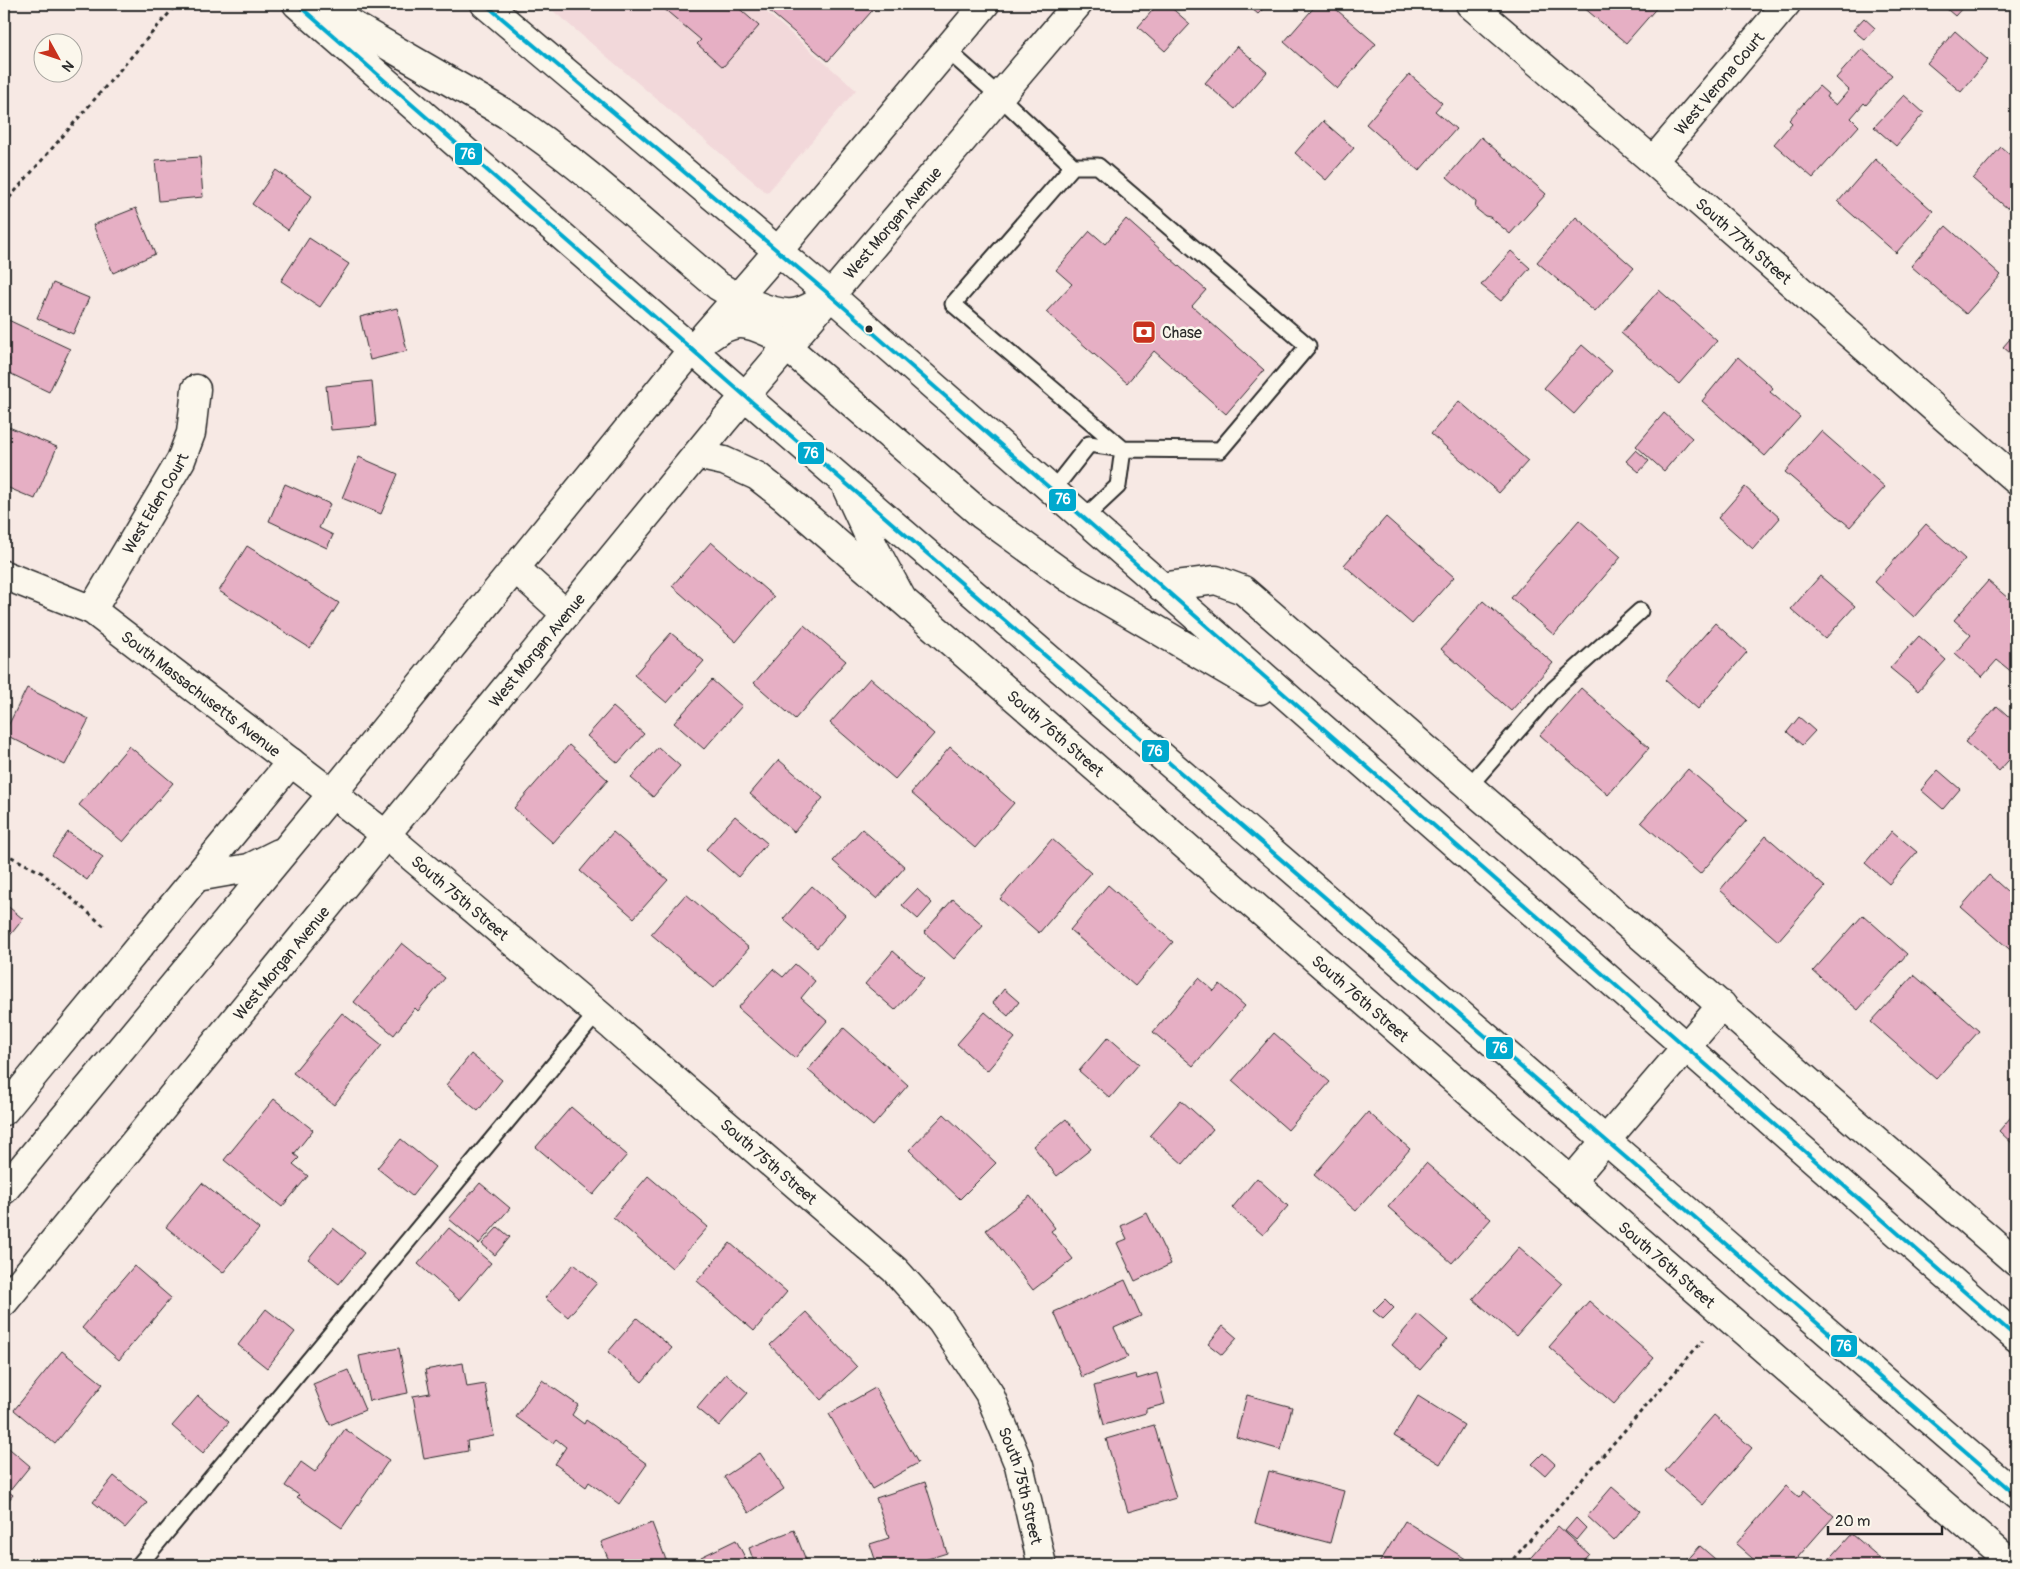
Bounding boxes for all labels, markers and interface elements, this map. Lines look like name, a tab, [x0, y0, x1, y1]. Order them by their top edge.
street label: West Verona Court	[1670, 28, 1769, 139]
north arrow	[32, 32, 82, 82]
text: N	[58, 57, 77, 75]
line badge: 76	[454, 142, 483, 166]
text: 76	[460, 146, 476, 163]
street label: West Morgan Avenue	[840, 163, 947, 284]
street label: South 77th Street	[1691, 194, 1796, 289]
bank icon: Chase	[1131, 319, 1157, 345]
place label: Chase	[1162, 323, 1202, 343]
unlabelled marker	[864, 324, 874, 334]
line badge: 76	[797, 441, 825, 465]
text: 76	[803, 445, 819, 462]
street label: West Eden Court	[118, 450, 194, 558]
line badge: 76	[1048, 488, 1077, 512]
text: 76	[1055, 491, 1071, 508]
street label: West Morgan Avenue	[485, 589, 590, 712]
street label: South Massachusetts Avenue	[117, 627, 284, 762]
street label: South 76th Street	[1002, 686, 1108, 782]
line badge: 76	[1141, 739, 1170, 763]
text: 76	[1147, 743, 1163, 760]
street label: South 75th Street	[407, 852, 513, 946]
street label: West Morgan Avenue	[229, 902, 334, 1024]
street label: South 76th Street	[1307, 951, 1413, 1047]
line badge: 76	[1485, 1036, 1514, 1060]
text: 76	[1492, 1040, 1508, 1057]
street label: South 75th Street	[716, 1115, 821, 1210]
street label: South 76th Street	[1614, 1218, 1719, 1313]
line badge: 76	[1830, 1334, 1858, 1358]
text: 76	[1836, 1338, 1852, 1355]
street label: South 75th Street	[993, 1424, 1046, 1547]
scale bar	[1828, 1504, 1941, 1536]
text: 20 m	[1835, 1512, 1870, 1531]

